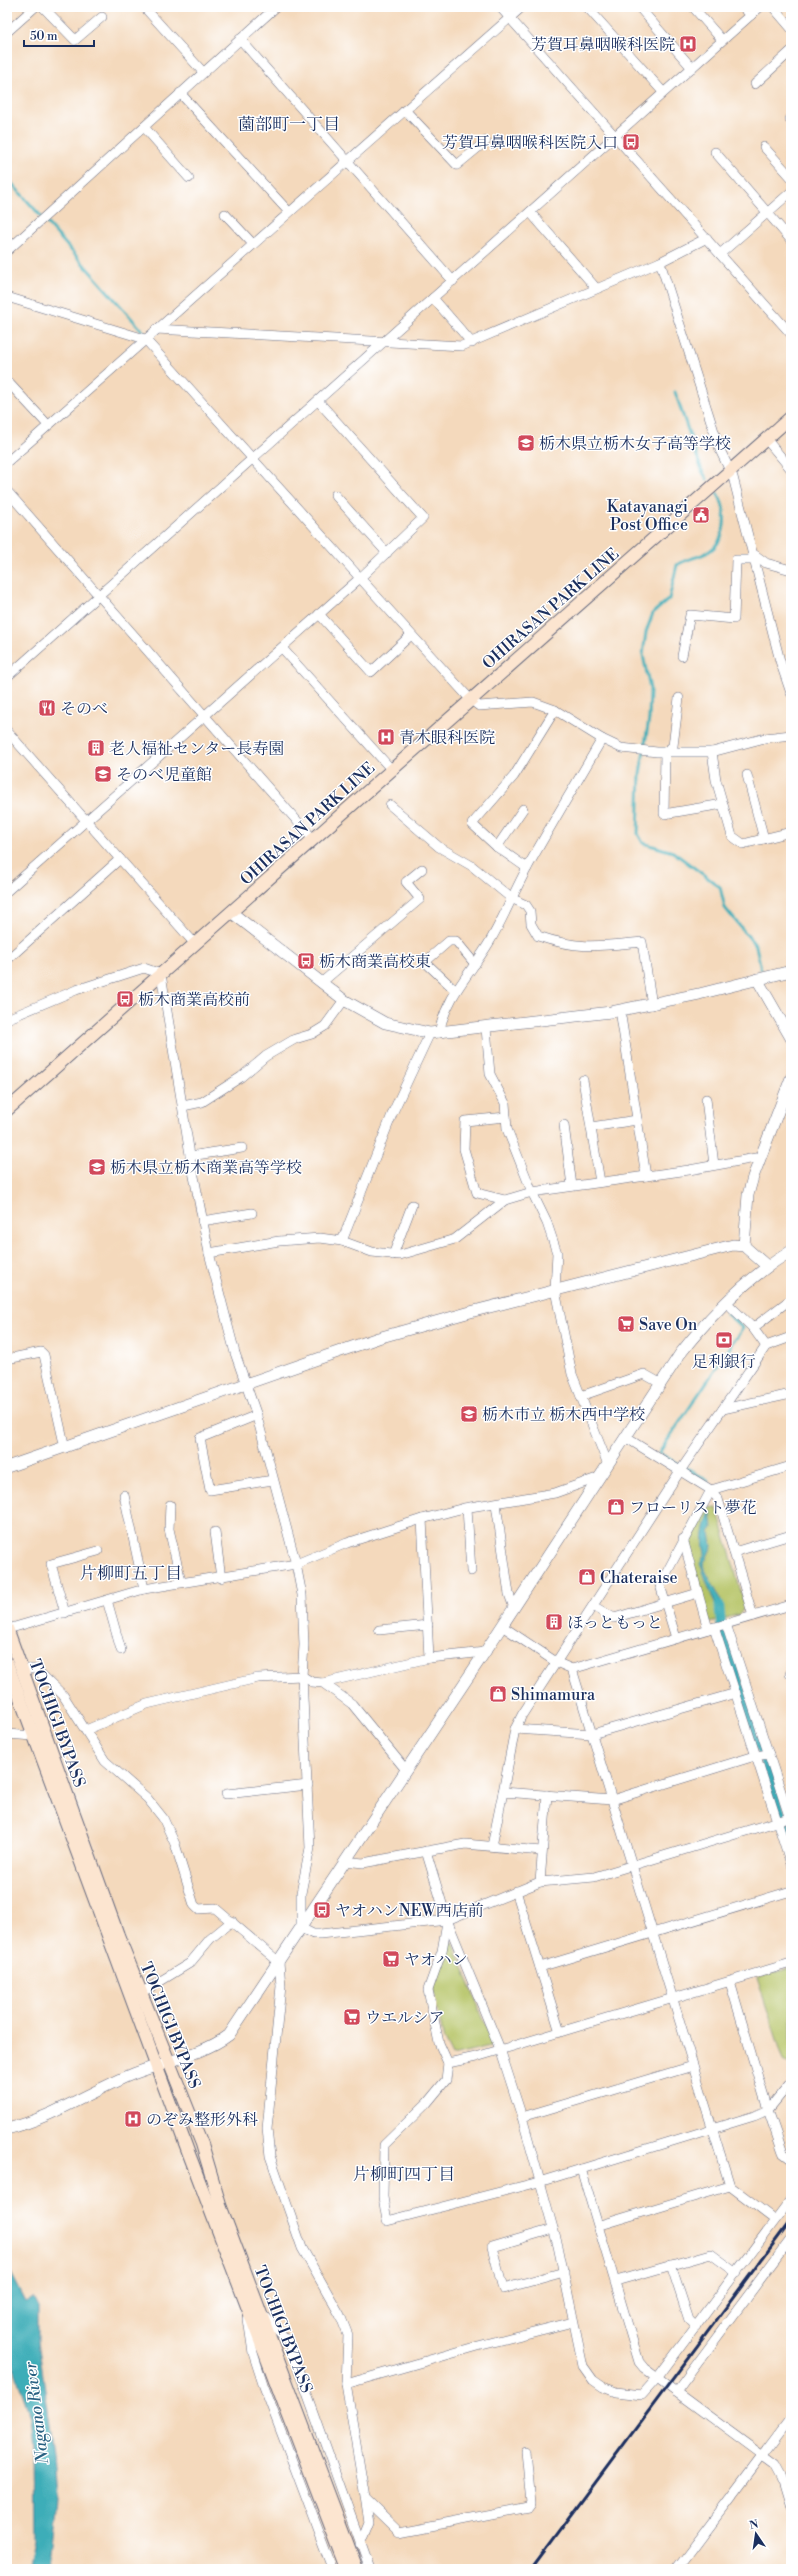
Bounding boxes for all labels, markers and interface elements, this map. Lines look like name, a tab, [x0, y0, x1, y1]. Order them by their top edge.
scale bar	[24, 22, 94, 48]
text: 50 m	[30, 29, 58, 44]
hospital icon: 芳賀耳鼻咽喉科医院	[678, 34, 698, 54]
place label: 芳賀耳鼻咽喉科医院	[531, 35, 675, 55]
district label: 薗部町一丁目	[238, 114, 340, 136]
bus stop icon: 芳賀耳鼻咽喉科医院入口	[621, 132, 641, 152]
place label: 芳賀耳鼻咽喉科医院入口	[442, 133, 618, 153]
school or university icon: 栃木県立栃木女子高等学校	[516, 433, 536, 453]
place label: 栃木県立栃木女子高等学校	[539, 434, 731, 454]
place label: Katayanagi Post Office	[607, 497, 688, 535]
public building icon: Katayanagi Post Office	[691, 505, 711, 525]
street label: OHIRASAN PARK LINE	[478, 544, 623, 673]
restaurant icon: そのべ	[37, 698, 57, 718]
place label: そのべ	[60, 699, 108, 719]
hospital icon: 青木眼科医院	[376, 727, 396, 747]
place label: 青木眼科医院	[399, 728, 495, 748]
building icon: 老人福祉センター長寿園	[86, 738, 106, 758]
place label: 老人福祉センター長寿園	[109, 739, 284, 759]
street label: OHIRASAN PARK LINE	[236, 758, 379, 890]
school or university icon: そのべ児童館	[93, 764, 113, 784]
place label: そのべ児童館	[116, 765, 212, 785]
bus stop icon: 栃木商業高校東	[296, 951, 316, 971]
place label: 栃木商業高校東	[319, 952, 431, 972]
bus stop icon: 栃木商業高校前	[115, 989, 135, 1009]
place label: 栃木商業高校前	[138, 990, 250, 1010]
school or university icon: 栃木県立栃木商業高等学校	[87, 1157, 107, 1177]
place label: 栃木県立栃木商業高等学校	[110, 1158, 302, 1178]
supermarket icon: Save On	[616, 1314, 636, 1334]
place label: Save On	[639, 1315, 698, 1335]
bank icon: 足利銀行	[714, 1330, 734, 1350]
place label: 足利銀行	[692, 1352, 756, 1372]
school or university icon: 栃木市立 栃木西中学校	[459, 1404, 479, 1424]
place label: 栃木市立 栃木西中学校	[482, 1405, 645, 1425]
shop icon: フローリスト夢花	[606, 1497, 626, 1517]
place label: フローリスト夢花	[629, 1498, 757, 1518]
district label: 片柳町五丁目	[80, 1563, 182, 1585]
shop icon: Chateraise	[577, 1567, 597, 1587]
place label: Chateraise	[600, 1568, 678, 1588]
building icon: ほっともっと	[544, 1612, 564, 1632]
place label: ほっともっと	[567, 1613, 663, 1633]
street label: TOCHIGI BYPASS	[25, 1657, 90, 1790]
shop icon: Shimamura	[488, 1684, 508, 1704]
place label: Shimamura	[511, 1685, 596, 1705]
bus stop icon: ヤオハンNEW西店前	[312, 1900, 332, 1920]
place label: ヤオハンNEW西店前	[335, 1901, 484, 1921]
supermarket icon: ヤオハン	[381, 1949, 401, 1969]
place label: ヤオハン	[404, 1950, 468, 1970]
street label: TOCHIGI BYPASS	[136, 1959, 205, 2092]
supermarket icon: ウエルシア	[342, 2007, 362, 2027]
place label: ウエルシア	[365, 2008, 445, 2028]
hospital icon: のぞみ整形外科	[123, 2109, 143, 2129]
place label: のぞみ整形外科	[146, 2110, 258, 2130]
district label: 片柳町四丁目	[353, 2164, 455, 2186]
street label: TOCHIGI BYPASS	[250, 2263, 317, 2396]
water label: Nagano River	[20, 2360, 54, 2466]
north arrow	[736, 2514, 776, 2554]
text: N	[748, 2517, 760, 2533]

